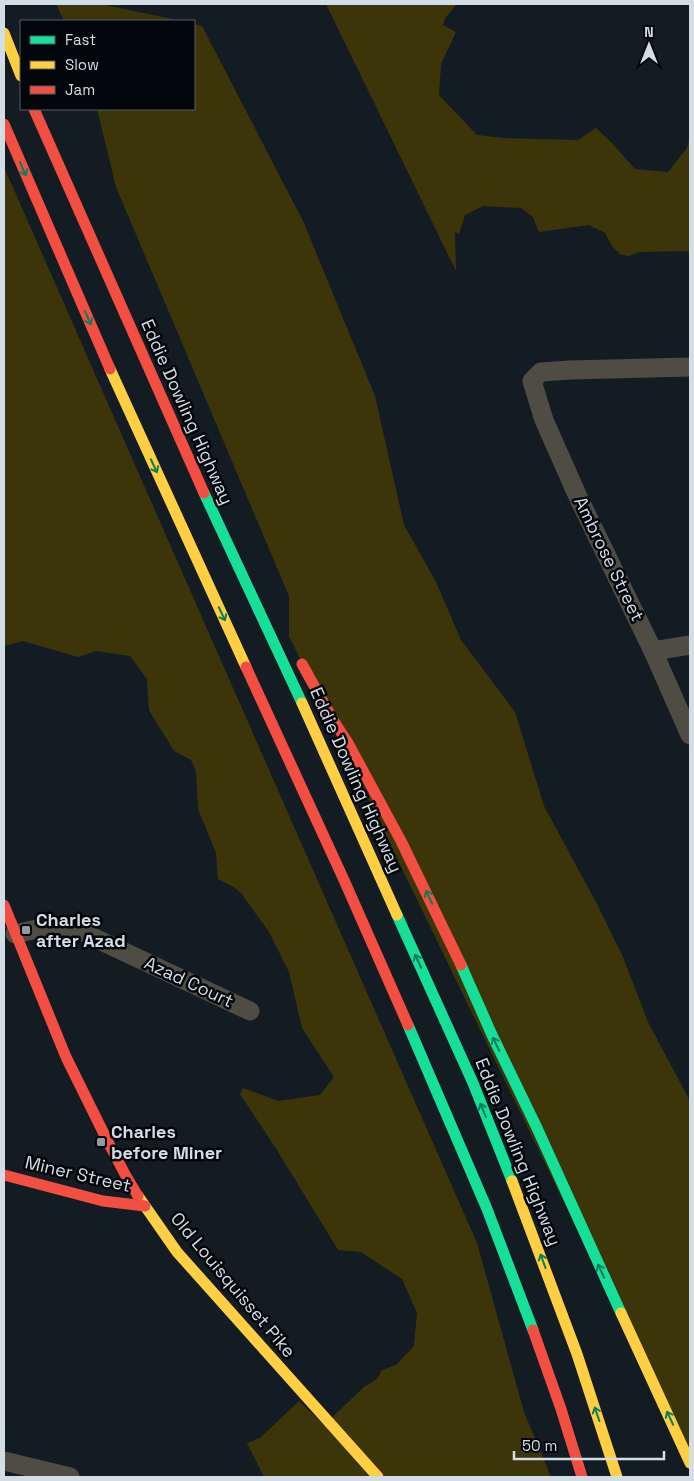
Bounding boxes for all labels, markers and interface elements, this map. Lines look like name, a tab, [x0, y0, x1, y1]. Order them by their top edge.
legend	[20, 20, 195, 110]
north arrow	[624, 20, 674, 70]
text: N	[644, 23, 654, 41]
text: Fast	[65, 30, 96, 49]
text: Slow	[65, 55, 99, 74]
text: Jam	[65, 80, 95, 99]
one-way arrow	[18, 161, 28, 176]
one-way arrow	[83, 310, 93, 325]
street label: Eddie Dowling Highway	[136, 316, 239, 508]
one-way arrow	[150, 458, 159, 473]
street label: Ambrose Street	[569, 493, 650, 625]
one-way arrow	[218, 606, 227, 621]
street label: Eddie Dowling Highway	[305, 684, 408, 876]
one-way arrow	[424, 889, 434, 904]
place label: Charles after Azad	[36, 908, 126, 952]
marker: Charles after Azad	[20, 924, 32, 936]
street label: Azad Court	[141, 951, 237, 1012]
one-way arrow	[413, 954, 423, 969]
one-way arrow	[491, 1037, 501, 1052]
street label: Eddie Dowling Highway	[470, 1055, 567, 1249]
one-way arrow	[478, 1102, 487, 1117]
place label: Charles before Miner	[111, 1120, 222, 1164]
marker: Charles before Miner	[95, 1136, 107, 1148]
street label: Miner Street	[23, 1150, 133, 1197]
street label: Old Louisquisset Pike	[166, 1207, 301, 1362]
one-way arrow	[538, 1254, 547, 1269]
one-way arrow	[596, 1264, 606, 1279]
one-way arrow	[592, 1407, 601, 1422]
one-way arrow	[665, 1411, 674, 1426]
scale bar	[514, 1428, 664, 1460]
text: 50 m	[522, 1436, 557, 1455]

